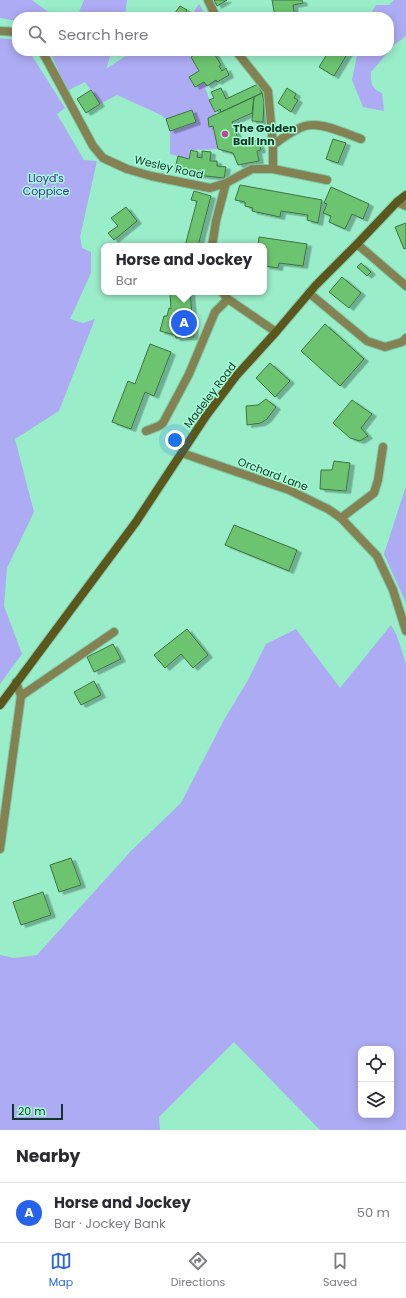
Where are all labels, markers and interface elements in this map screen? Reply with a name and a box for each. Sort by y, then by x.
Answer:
search box [12,12,394,56]
icon: search [26,23,48,45]
text: Search here [58,24,148,45]
place label: The Golden Ball Inn [233,120,296,149]
marker: The Golden Ball Inn [220,129,230,139]
street label: Wesley Road [133,151,205,183]
park label: Lloyd's Coppice [23,170,69,199]
popup [101,243,267,295]
text: Horse and Jockey [116,249,252,270]
text: Bar [116,271,137,290]
pin: A [171,308,197,338]
street label: Madeley Road [180,359,240,431]
your location [165,430,185,450]
street label: Orchard Lane [235,453,311,495]
map controls [358,1046,394,1118]
button: locate [358,1046,394,1082]
button: layers [358,1082,394,1118]
scale bar [12,1102,63,1121]
text: 20 m [18,1103,46,1119]
text: Nearby [16,1144,80,1168]
text: Horse and Jockey [54,1192,191,1213]
text: A [24,1203,34,1222]
text: 50 m [357,1203,390,1222]
text: Bar · Jockey Bank [54,1214,166,1233]
tab: Map [49,1250,73,1291]
tab: Directions [171,1250,225,1291]
tab: Saved [323,1250,357,1291]

